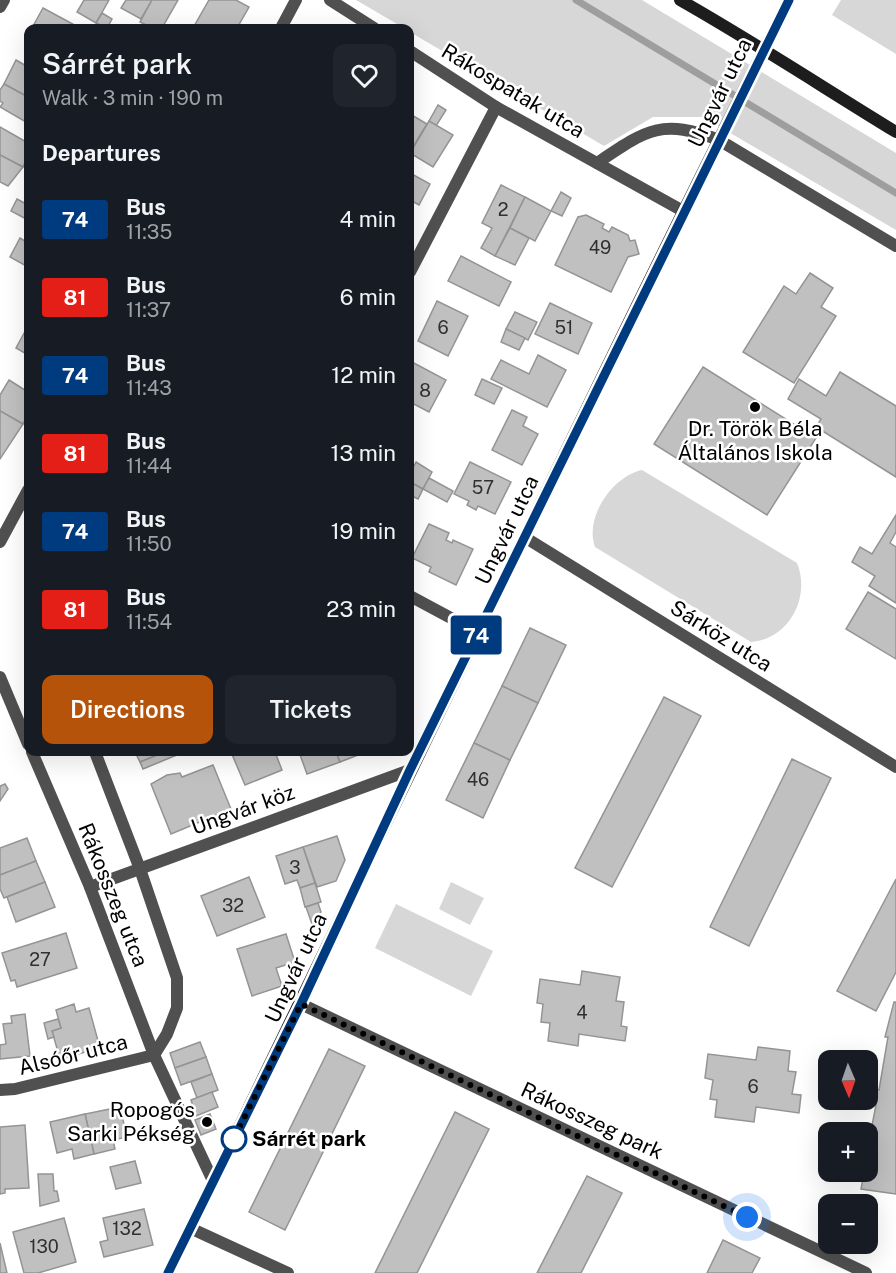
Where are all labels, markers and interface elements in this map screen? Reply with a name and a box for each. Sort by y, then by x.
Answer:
street label: Ungvár utca [682,34,757,151]
street label: Rákospatak utca [437,38,589,143]
button: heart [333,44,396,107]
text: Sárrét park [42,47,192,80]
text: Walk · 3 min · 190 m [42,86,223,110]
text: Departures [42,140,161,166]
text: Bus [126,194,166,220]
house number: 2 [498,199,508,220]
text: 4 min [340,206,396,232]
text: 74 [62,207,88,232]
text: 11:35 [126,220,172,244]
house number: 49 [589,237,611,258]
text: Bus [126,272,166,298]
text: 6 min [340,284,396,310]
text: 81 [63,285,87,310]
text: 11:37 [126,298,171,322]
house number: 6 [437,317,449,338]
house number: 51 [555,317,573,338]
text: Bus [126,350,166,376]
text: 12 min [331,362,396,388]
text: 74 [62,363,88,388]
text: 11:43 [126,376,172,400]
house number: 8 [419,380,431,401]
marker: Dr. Török Béla Általános Iskola [748,400,762,414]
place label: Dr. Török Béla Általános Iskola [677,416,833,465]
text: Bus [126,428,166,454]
text: 13 min [331,440,396,466]
text: 81 [63,441,87,466]
text: 11:44 [126,454,172,478]
street label: Ungvár utca [469,471,544,588]
house number: 57 [472,477,494,498]
text: Bus [126,506,166,532]
text: 19 min [331,518,396,544]
text: 74 [62,519,88,544]
text: 11:50 [126,532,172,556]
text: Bus [126,584,166,610]
street label: Sárköz utca [666,595,777,677]
text: 23 min [326,596,396,622]
text: 81 [63,597,87,622]
text: 11:54 [126,610,172,634]
line badge: 74 [449,616,503,654]
text: 74 [463,623,489,648]
button: Directions [42,675,213,744]
button: Tickets [225,675,396,744]
house number: 46 [467,769,489,790]
street label: Ungvár köz [188,779,298,840]
street label: Rákosszeg utca [73,819,154,970]
house number: 3 [289,857,301,878]
house number: 32 [222,895,244,916]
street label: Ungvár utca [259,909,332,1027]
house number: 27 [29,949,51,970]
house number: 4 [576,1002,588,1023]
street label: Alsóőr utca [16,1029,130,1080]
north arrow [818,1050,878,1110]
map controls [818,1050,878,1254]
house number: 6 [747,1076,759,1097]
street label: Rákosszeg park [517,1077,667,1164]
place label: Ropogós Sarki Pékség [67,1097,195,1146]
marker: Ropogós Sarki Pékség [200,1115,214,1129]
button: + [818,1122,878,1182]
marker: Sárrét park [221,1126,247,1152]
place label: Sárrét park [252,1126,366,1151]
button: − [818,1194,878,1254]
your location [732,1202,762,1232]
house number: 132 [112,1218,142,1239]
house number: 130 [29,1236,59,1257]

